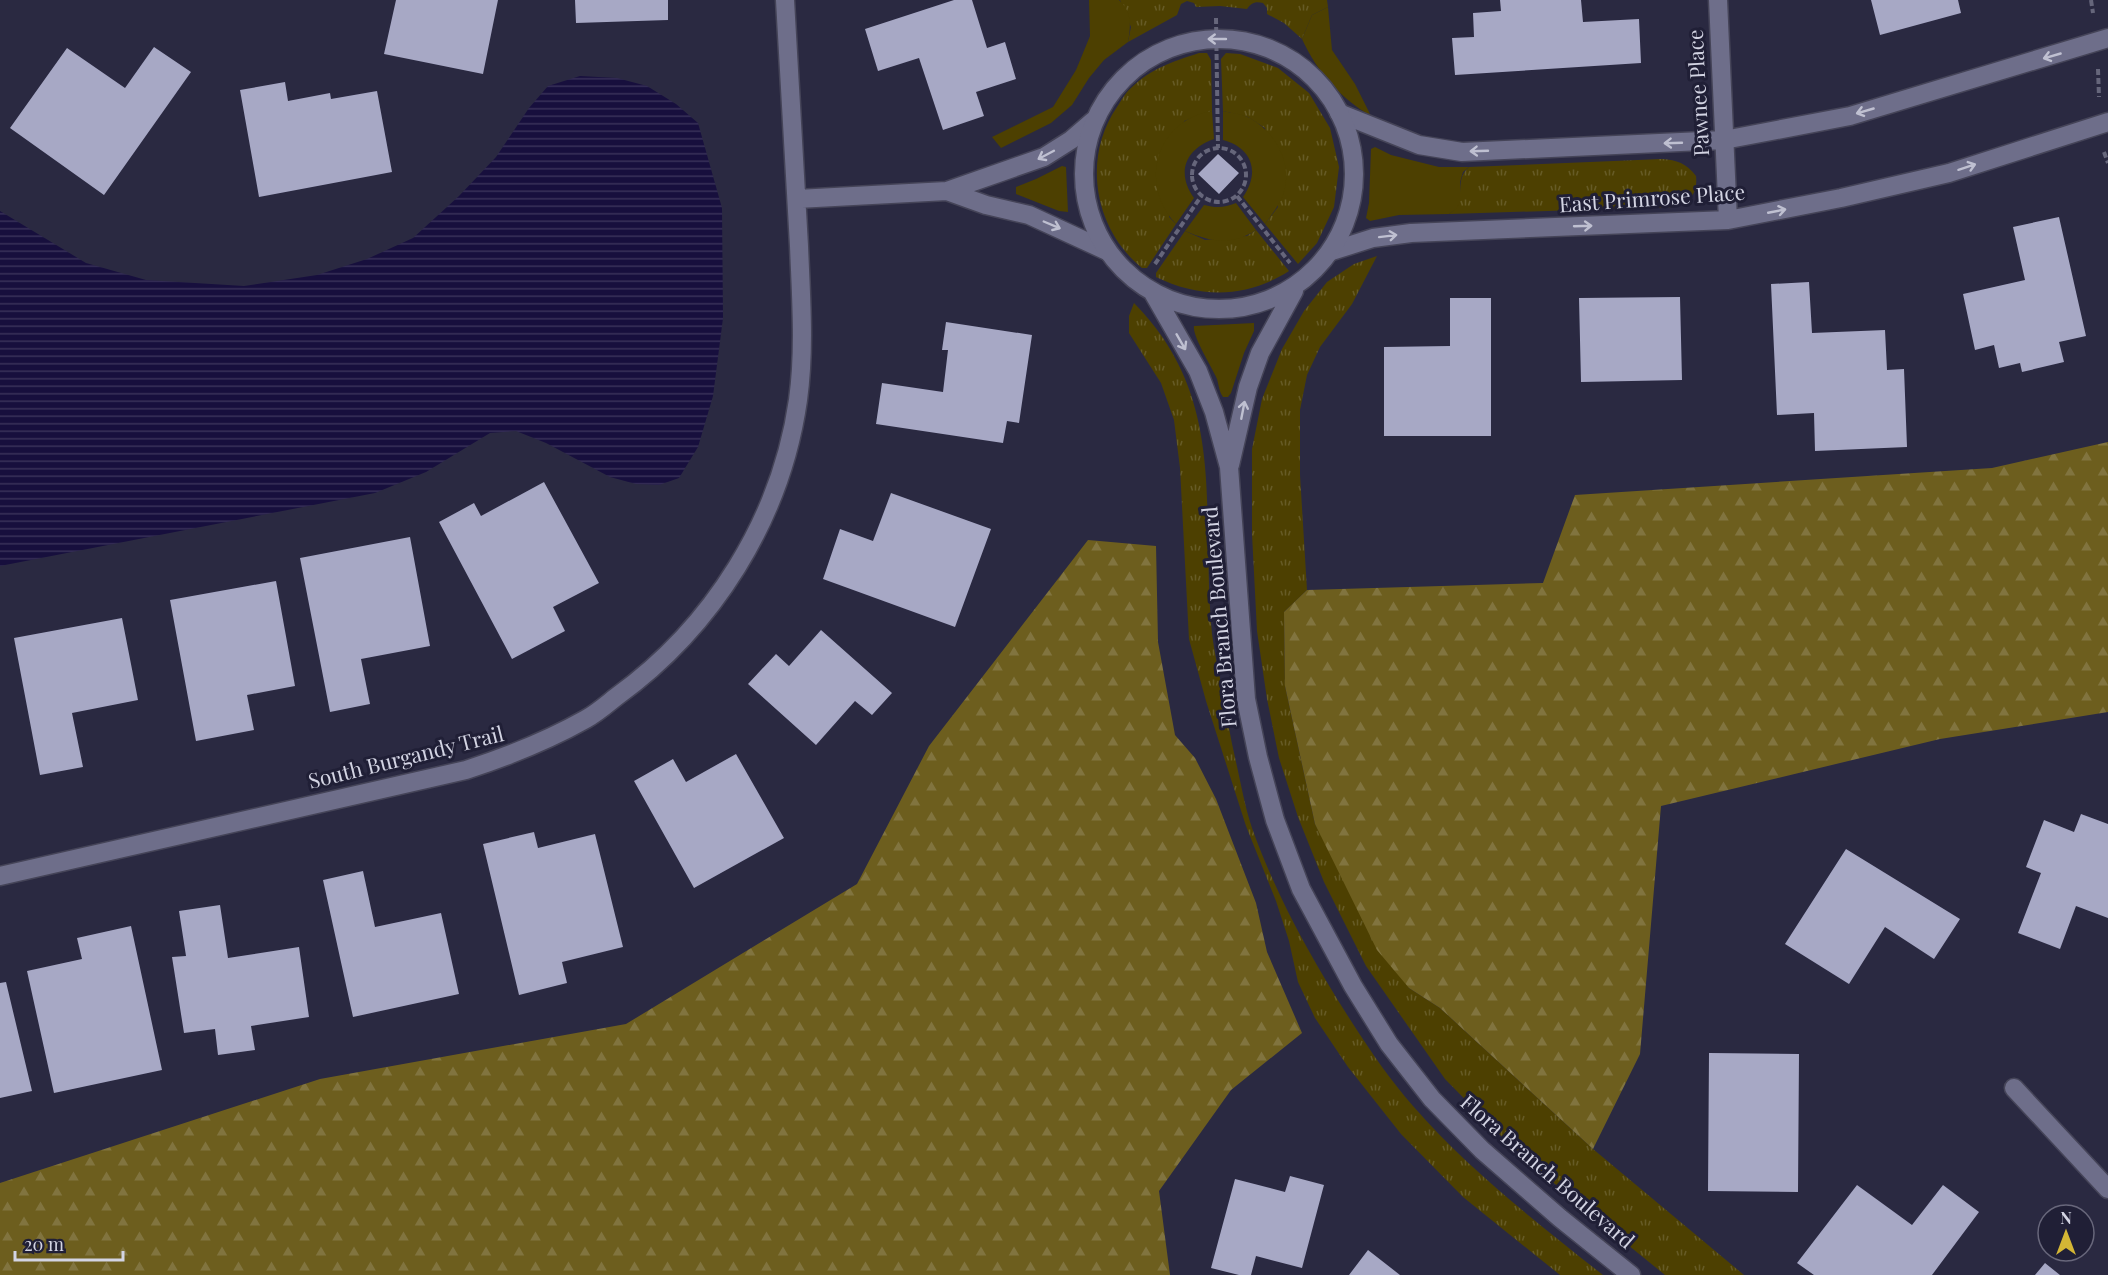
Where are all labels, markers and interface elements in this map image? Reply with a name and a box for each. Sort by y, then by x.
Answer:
street label: Pawnee Place [1680,29,1714,157]
one-way arrow [1207,33,1227,45]
one-way arrow [2043,51,2062,62]
one-way arrow [1856,106,1875,117]
one-way arrow [1664,137,1684,148]
one-way arrow [1469,146,1489,157]
one-way arrow [1037,150,1055,161]
one-way arrow [1957,161,1976,172]
street label: East Primrose Place [1558,177,1746,217]
one-way arrow [1767,205,1786,216]
one-way arrow [1043,220,1061,231]
one-way arrow [1573,221,1593,232]
one-way arrow [1378,230,1398,241]
one-way arrow [1176,332,1187,350]
one-way arrow [1238,401,1249,420]
street label: Flora Branch Boulevard [1194,505,1242,729]
street label: South Burgandy Trail [305,718,506,794]
street label: Flora Branch Boulevard [1455,1087,1641,1254]
north arrow [2036,1203,2096,1263]
text: N [2060,1207,2072,1228]
scale bar [15,1224,123,1262]
text: 20 m [24,1232,64,1256]

